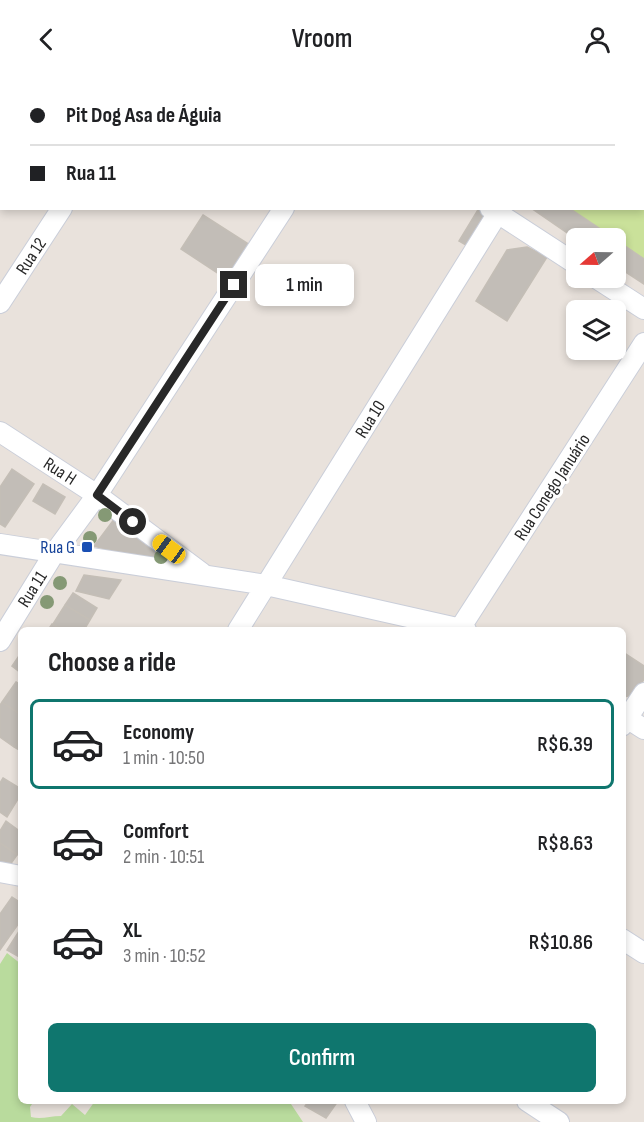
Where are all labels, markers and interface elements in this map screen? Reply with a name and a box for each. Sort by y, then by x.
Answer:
icon: back [30,23,63,56]
text: Vroom [292,23,352,55]
icon: person [581,23,614,56]
text: Pit Dog Asa de Águia [66,102,222,129]
text: Rua 11 [66,160,116,187]
north arrow [566,228,626,288]
map controls [566,228,626,360]
street label: Rua 12 [12,234,51,279]
callout: 1 min [255,264,354,306]
route end [220,271,247,298]
text: 1 min [286,273,323,297]
button: layers [566,300,626,360]
street label: Rua 10 [351,397,390,442]
street label: Rua Conego Januário [510,430,595,544]
street label: Rua H [39,453,80,490]
route start [119,508,146,535]
car [149,531,189,567]
place label: Rua G [40,537,75,558]
marker: Rua G [80,540,94,554]
street label: Rua 11 [13,567,52,611]
text: Choose a ride [48,647,176,679]
icon: car [51,717,105,771]
text: Economy [123,719,194,746]
text: R$6.39 [537,731,593,758]
text: 1 min · 10:50 [123,746,205,770]
icon: car [51,816,105,870]
text: Comfort [123,818,189,845]
text: R$8.63 [538,830,593,857]
text: 2 min · 10:51 [123,845,204,869]
icon: car [51,915,105,969]
text: XL [123,917,142,944]
text: R$10.86 [529,929,593,956]
text: 3 min · 10:52 [123,944,206,968]
button: Confirm [48,1023,596,1092]

